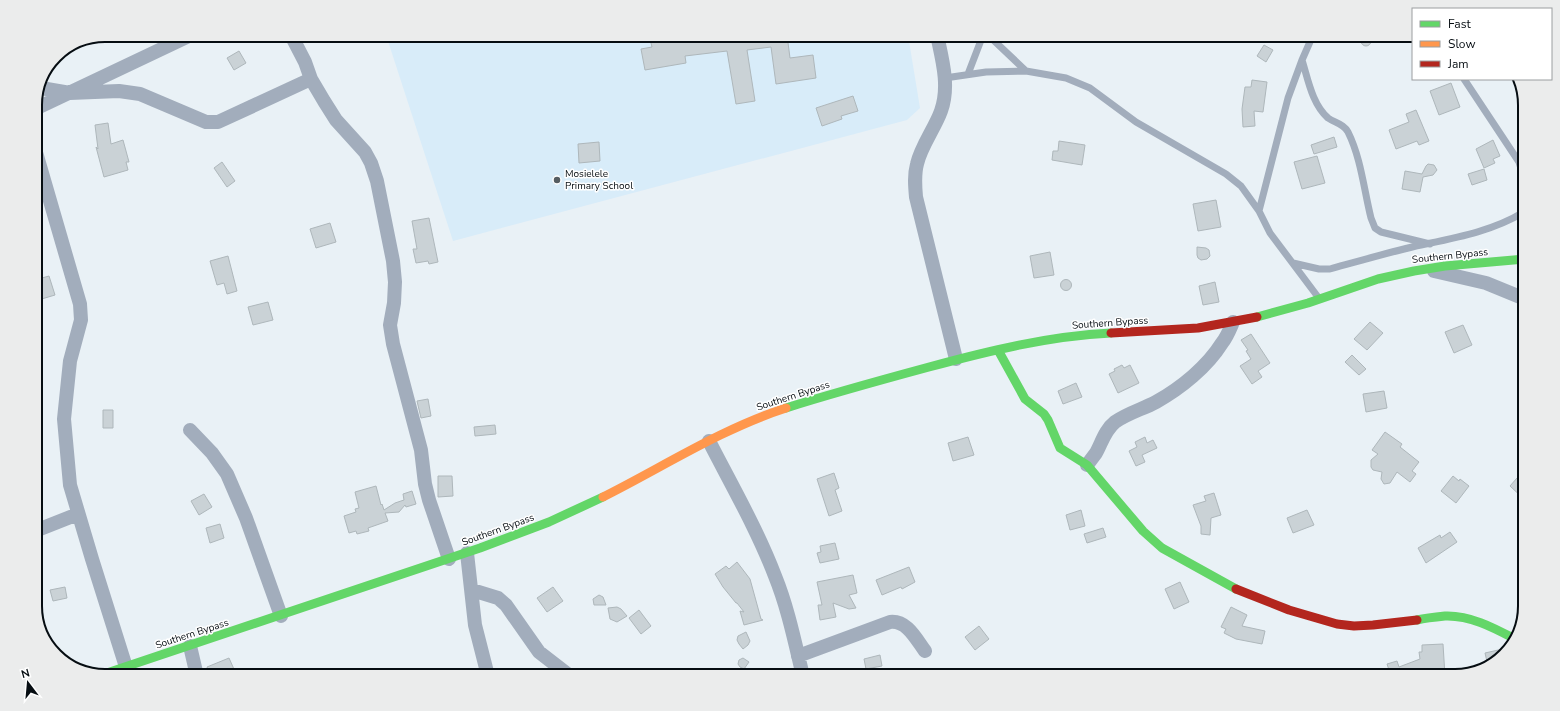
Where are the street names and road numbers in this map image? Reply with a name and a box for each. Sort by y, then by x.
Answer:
street label: Southern Bypass [1411,245,1489,267]
street label: Southern Bypass [1071,313,1149,333]
street label: Southern Bypass [755,377,832,414]
street label: Southern Bypass [460,510,536,550]
street label: Southern Bypass [154,615,231,652]

